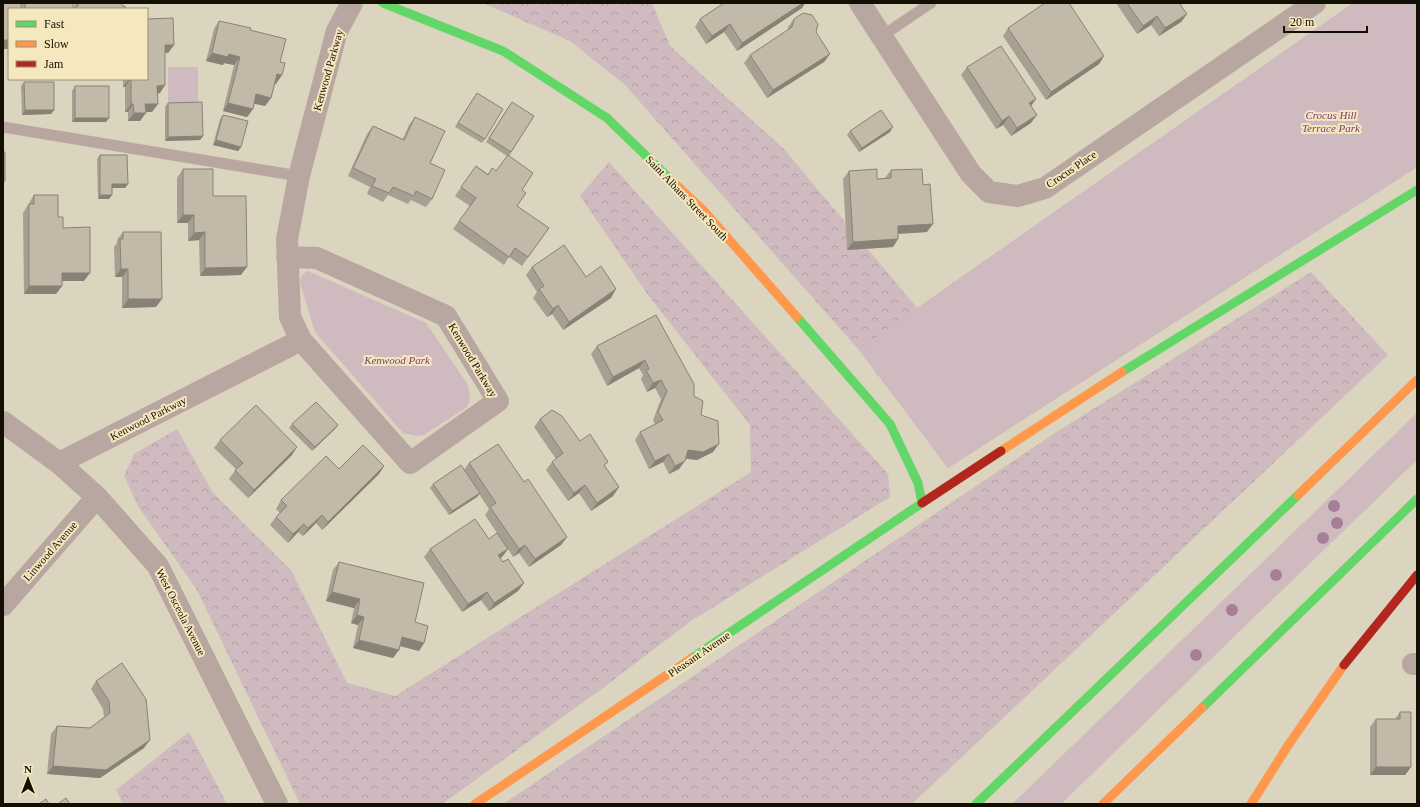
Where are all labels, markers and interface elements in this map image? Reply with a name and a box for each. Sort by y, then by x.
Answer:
legend [8,8,148,80]
scale bar [1284,8,1367,34]
text: 20 m [1290,15,1315,29]
text: Fast [44,17,65,31]
street label: Kenwood Parkway [311,27,345,112]
text: Slow [44,37,69,51]
text: Jam [44,57,64,71]
park label: Crocus Hill Terrace Park [1302,109,1361,134]
street label: Crocus Place [1044,148,1098,190]
street label: Saint Albans Street South [644,153,731,243]
street label: Kenwood Parkway [446,321,500,400]
park label: Kenwood Park [363,354,431,366]
street label: Kenwood Parkway [108,393,189,442]
street label: Linwood Avenue [21,519,79,583]
street label: West Osceola Avenue [154,567,208,657]
street label: Pleasant Avenue [666,629,732,679]
north arrow [8,759,48,799]
text: N [24,763,32,775]

